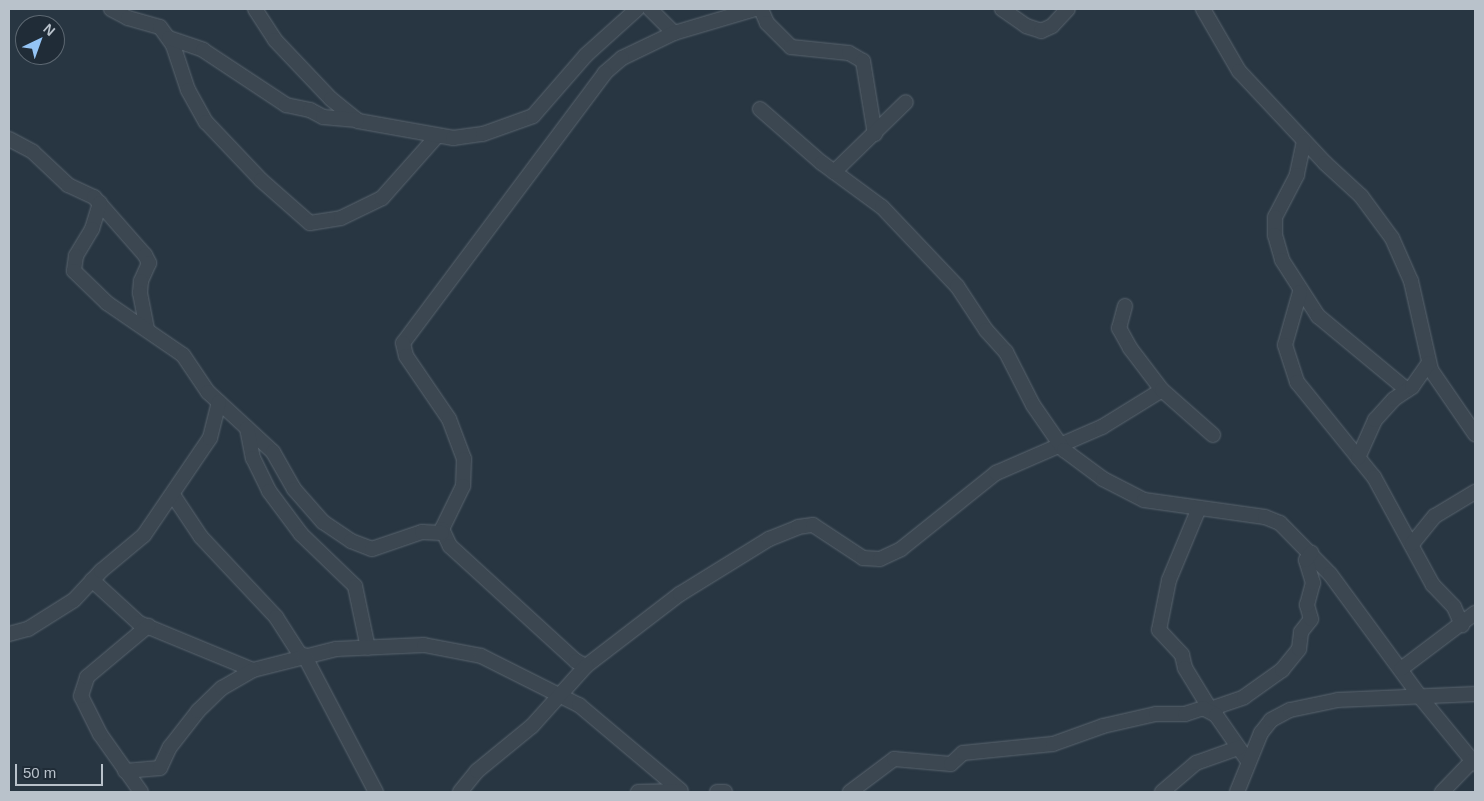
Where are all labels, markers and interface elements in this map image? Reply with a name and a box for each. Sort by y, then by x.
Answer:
north arrow [15,15,65,65]
text: N [40,20,58,39]
scale bar [18,754,105,786]
text: 50 m [23,764,56,781]

